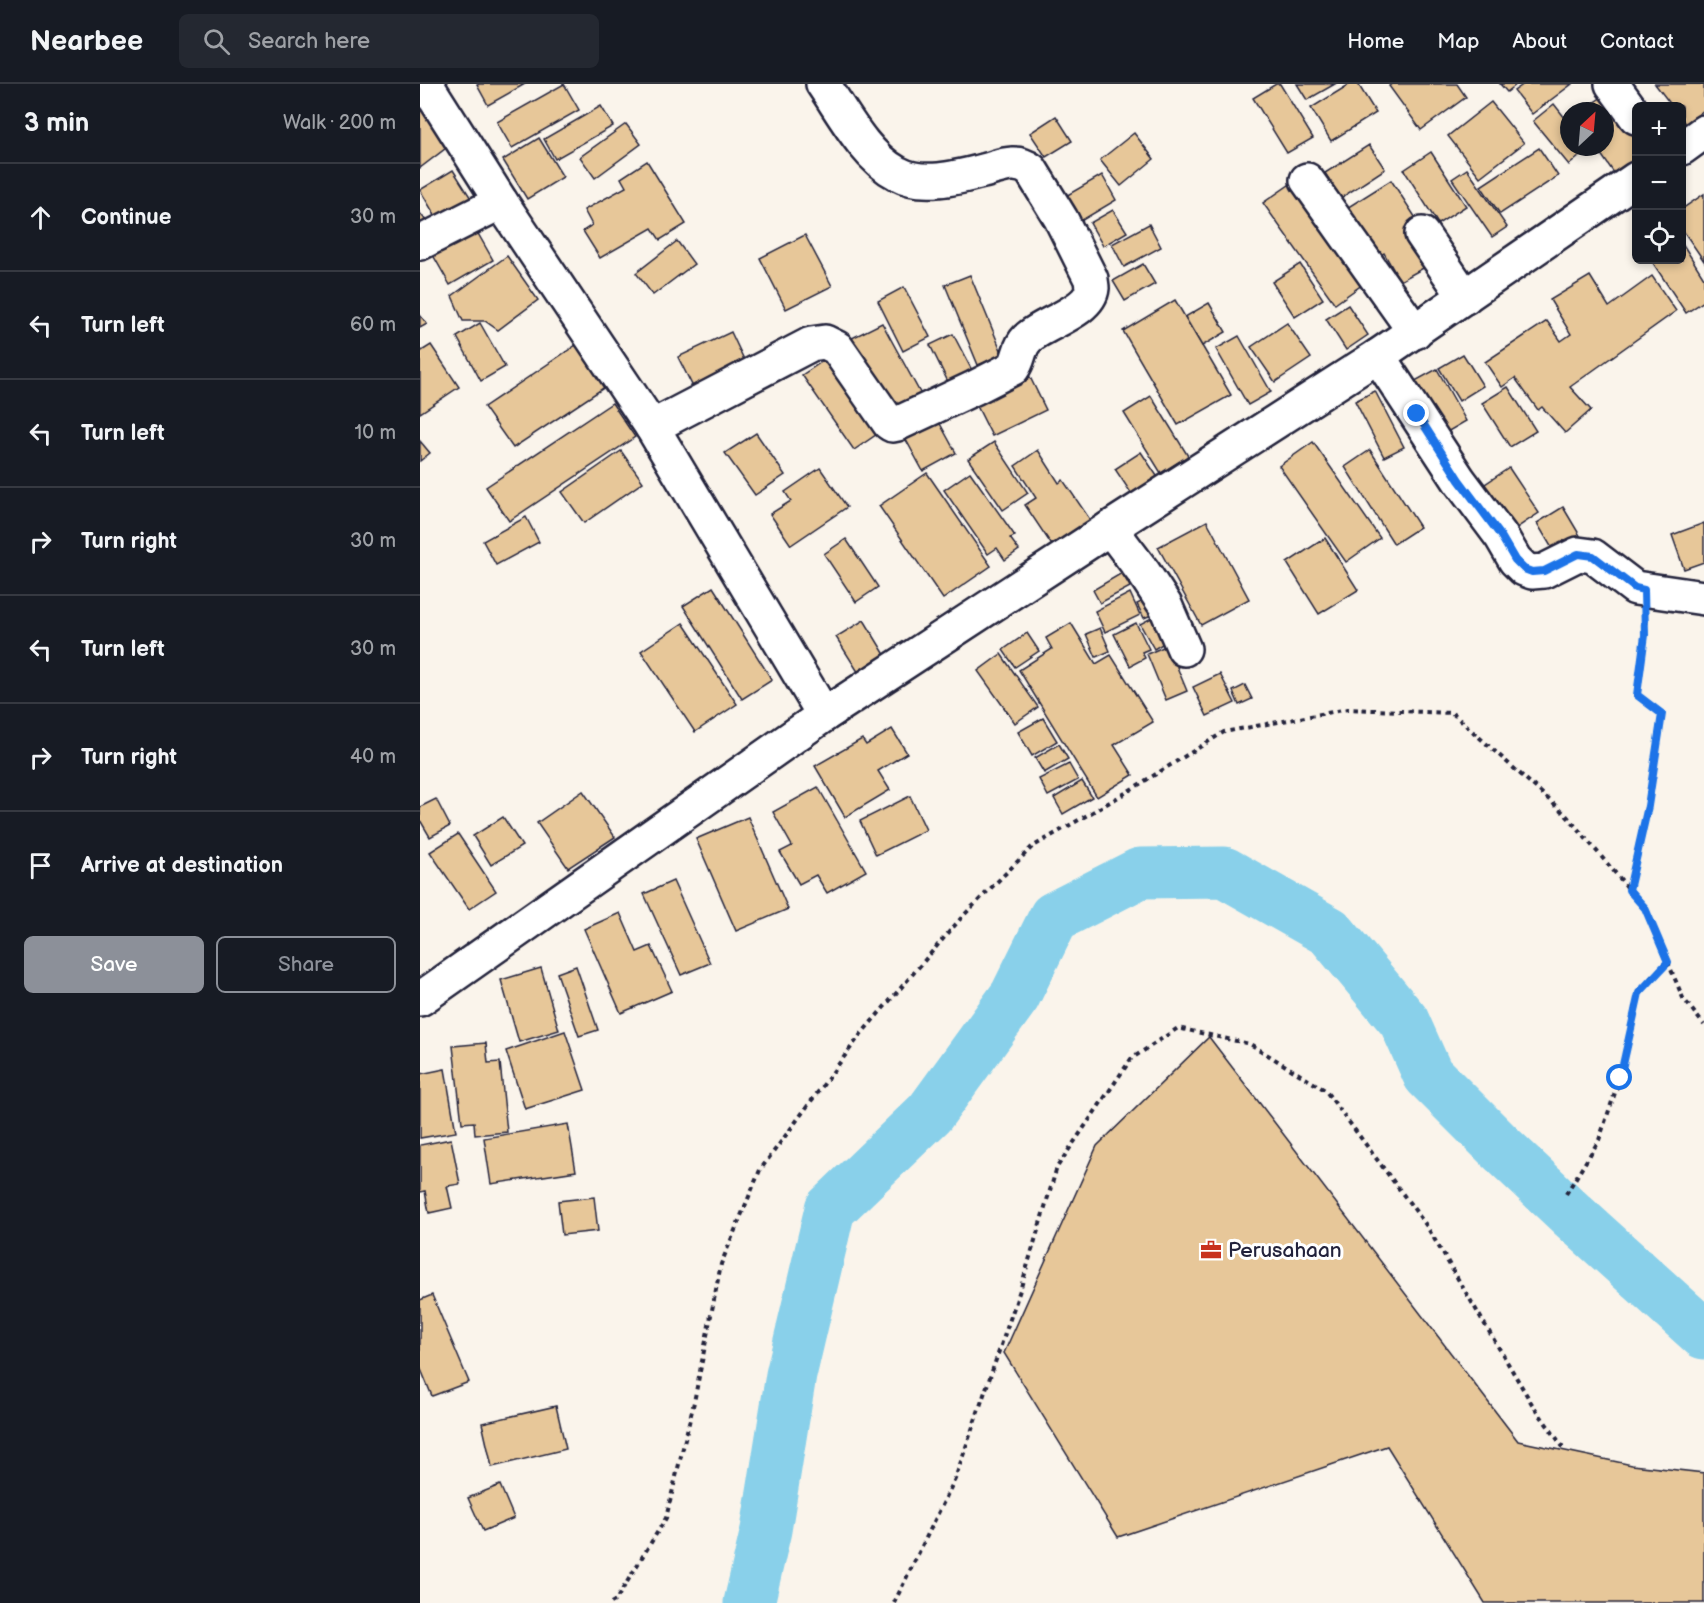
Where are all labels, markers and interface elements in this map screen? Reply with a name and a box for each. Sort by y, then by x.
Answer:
search box [179,14,599,68]
text: Nearbee [30,25,143,58]
icon: search [200,25,233,58]
text: Search here [248,28,370,55]
text: Home [1347,29,1404,54]
text: Map [1437,29,1479,54]
text: About [1512,29,1567,54]
text: Contact [1600,29,1674,54]
north arrow [1560,102,1614,156]
map controls [1632,102,1686,264]
button: + [1632,102,1686,156]
text: 3 min [24,108,89,139]
text: Walk · 200 m [283,111,396,135]
button: − [1632,156,1686,210]
icon: ahead [24,201,57,234]
text: Continue [81,204,171,231]
text: 30 m [350,205,396,229]
button: locate [1632,210,1686,264]
icon: left [24,309,57,342]
text: Turn left [81,312,165,339]
text: 60 m [350,313,396,337]
route end [1403,400,1429,426]
icon: left [24,417,57,450]
text: Turn left [81,420,165,447]
text: 10 m [355,421,396,445]
icon: right [24,525,57,558]
text: Turn right [81,528,177,555]
text: 30 m [350,529,396,553]
icon: left [24,633,57,666]
text: Turn left [81,636,165,663]
text: 30 m [350,637,396,661]
icon: right [24,741,57,774]
text: Turn right [81,744,177,771]
text: 40 m [350,745,396,769]
icon: arrive [24,849,57,882]
text: Arrive at destination [81,852,283,879]
button: Save [24,936,204,993]
button: Share [216,936,396,993]
route start [1606,1064,1632,1090]
office icon: Perusahaan [1199,1238,1223,1262]
place label: Perusahaan [1228,1238,1342,1263]

